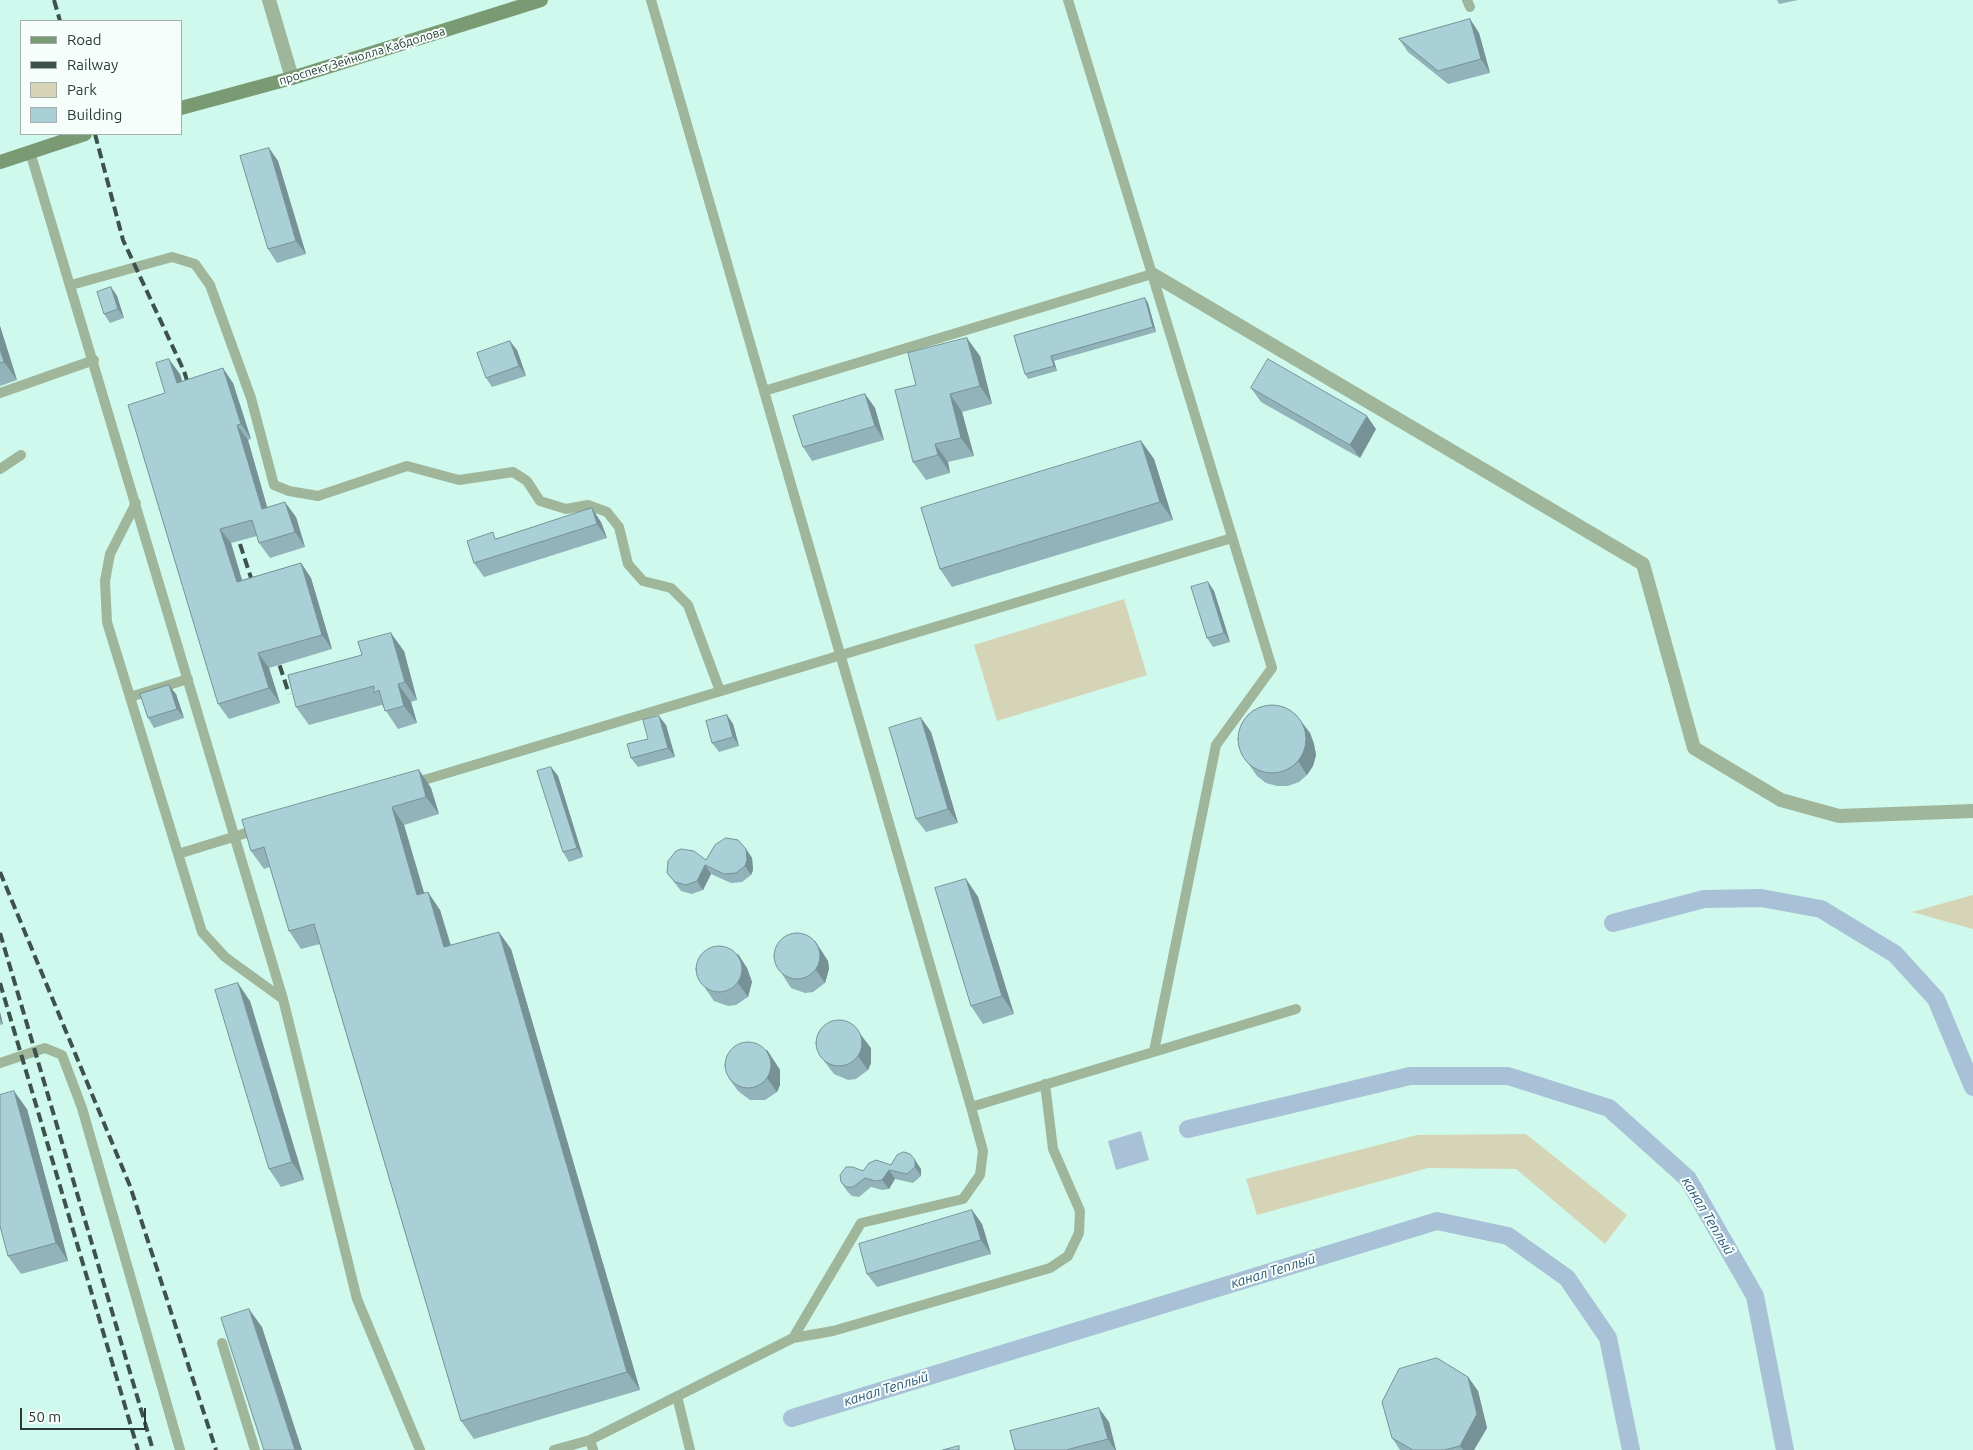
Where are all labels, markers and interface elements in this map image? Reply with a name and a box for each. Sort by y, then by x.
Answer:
legend [20,20,182,135]
street label: проспект Зейнолла Кабдолова [277,24,447,88]
text: Road [67,31,102,48]
text: Railway [67,56,118,73]
text: Park [67,81,97,98]
text: Building [67,106,122,123]
water label: канал Теплый [1678,1174,1738,1258]
water label: канал Теплый [1229,1250,1317,1292]
water label: канал Теплый [842,1368,930,1410]
scale bar [22,1398,149,1430]
text: 50 m [28,1408,61,1425]

